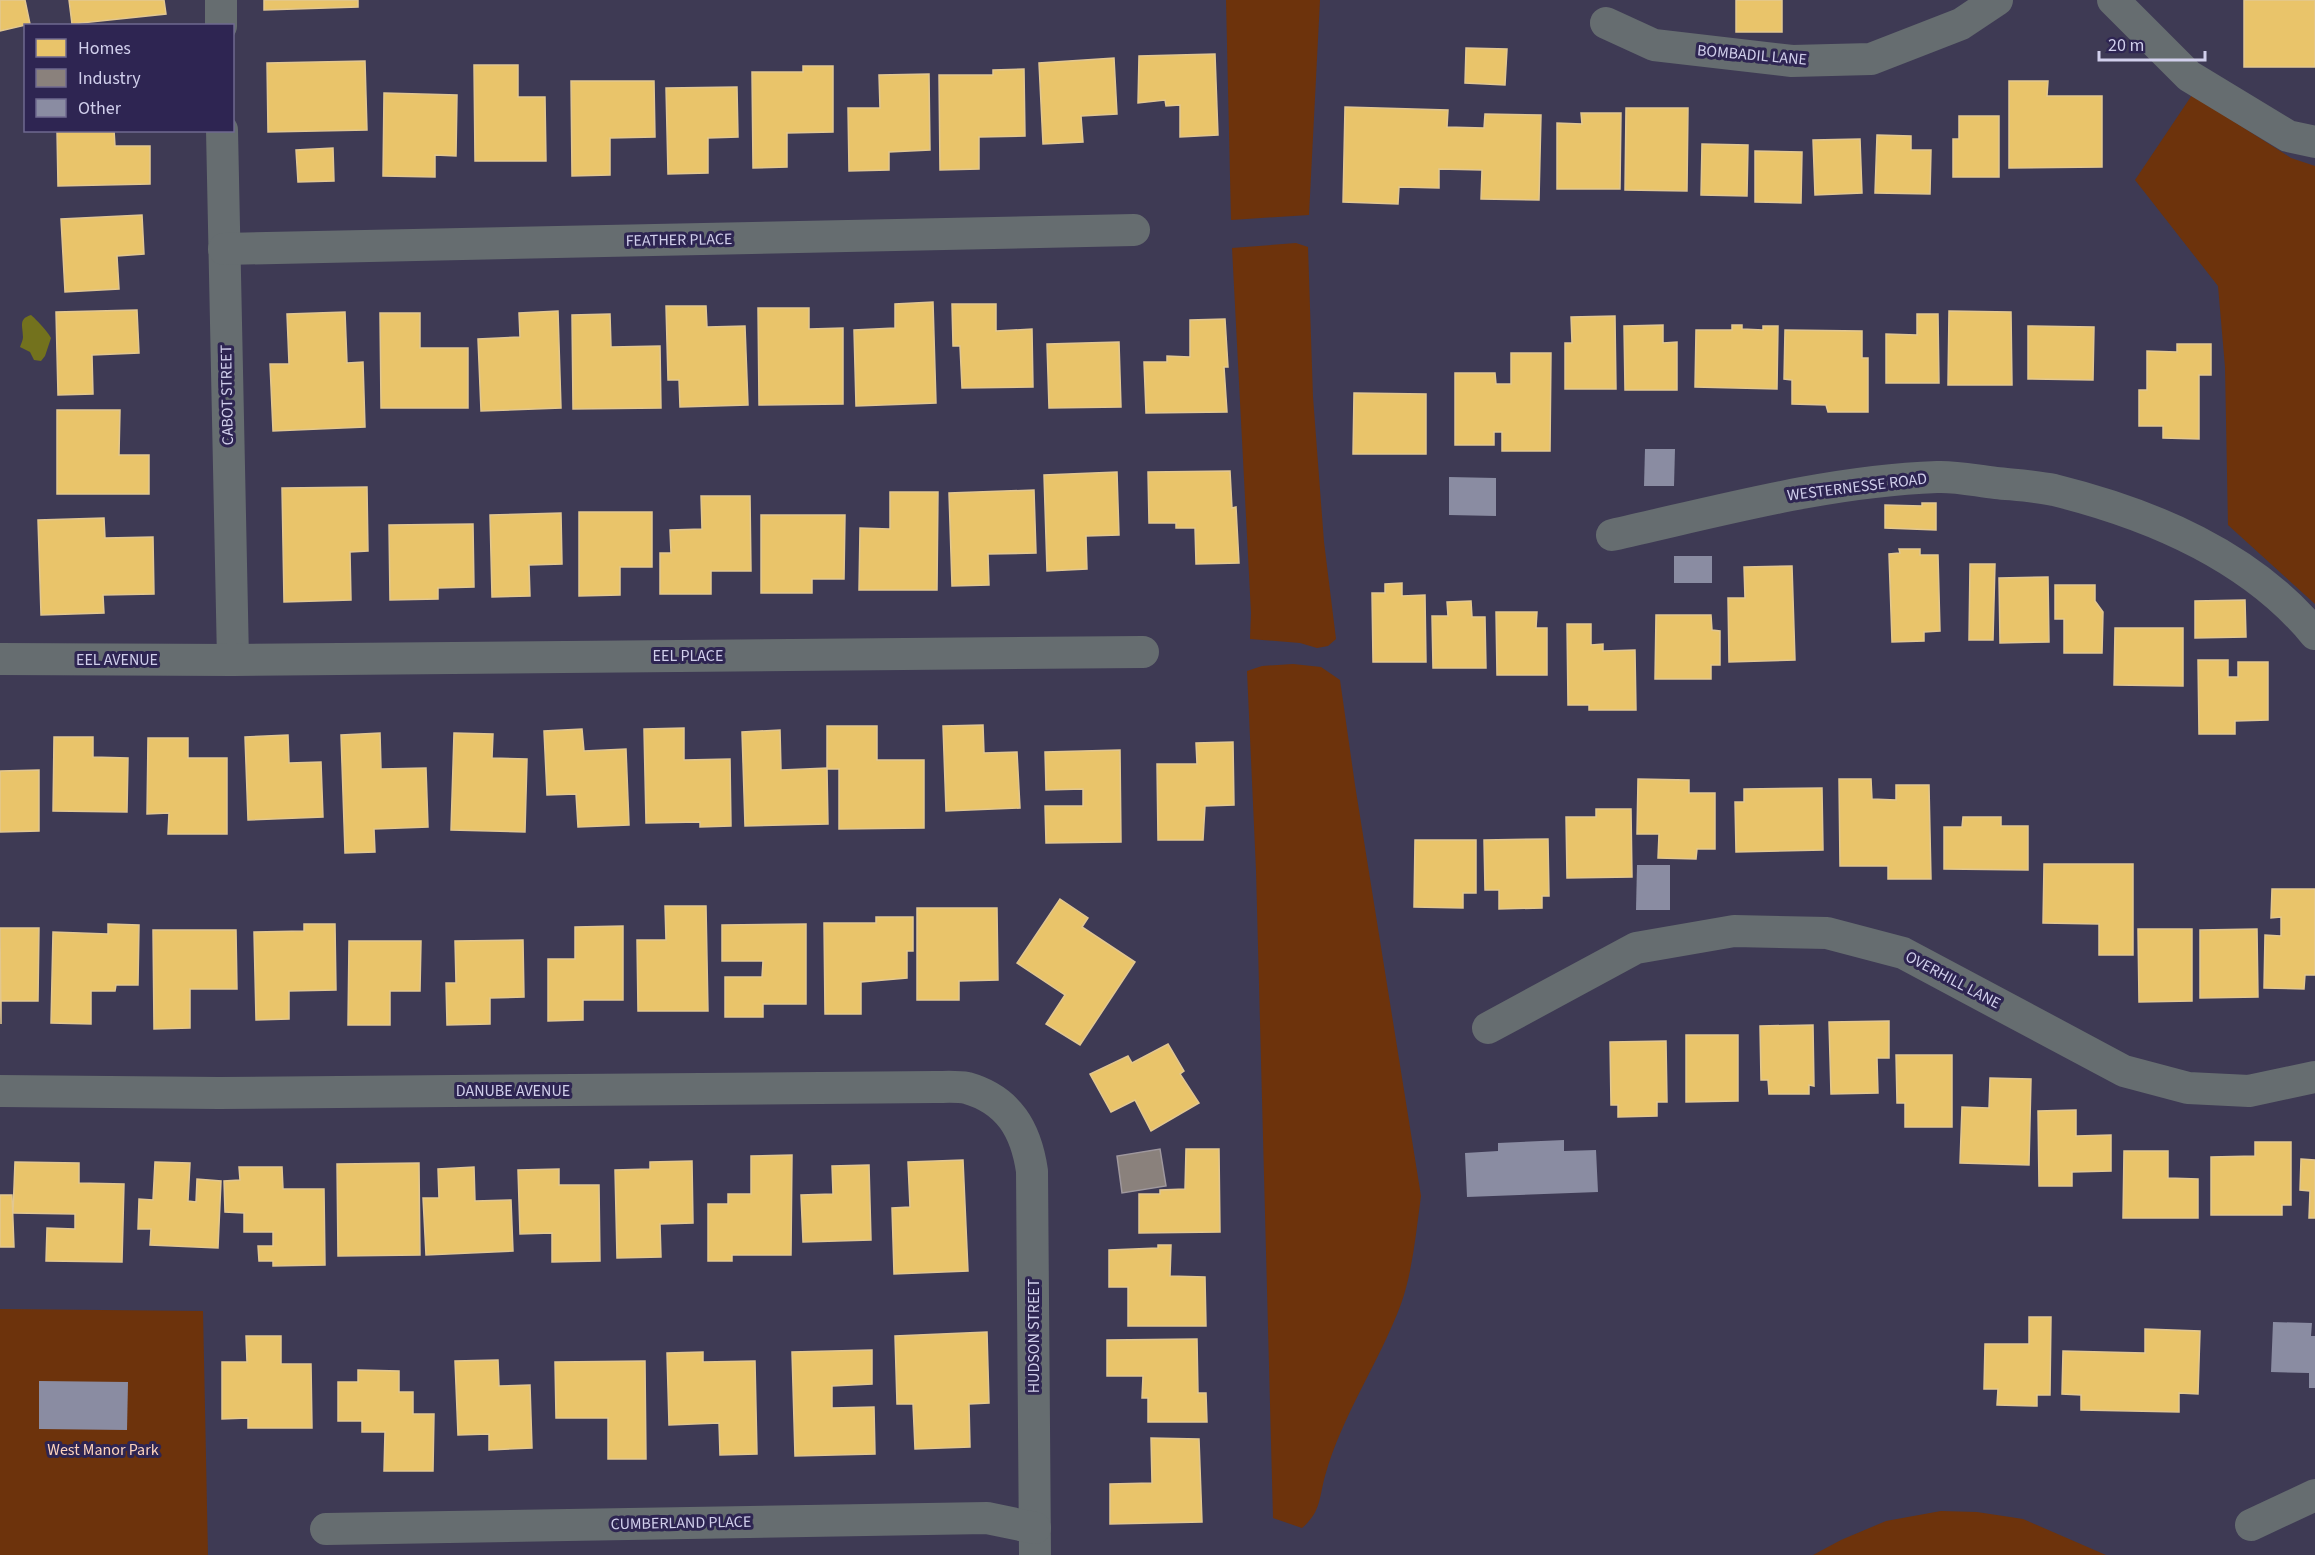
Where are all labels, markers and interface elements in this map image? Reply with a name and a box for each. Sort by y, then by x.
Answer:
legend [24,24,234,132]
scale bar [2099,24,2206,62]
text: 20 m [2108,33,2144,58]
text: Homes [78,36,131,61]
street label: BOMBADIL LANE [1696,39,1808,71]
text: Industry [78,66,141,91]
text: Other [78,96,122,121]
street label: FEATHER PLACE [625,228,733,252]
street label: CABOT STREET [215,344,239,445]
street label: WESTERNESSE ROAD [1786,467,1928,506]
street label: EEL PLACE [653,645,723,667]
street label: EEL AVENUE [76,649,158,671]
street label: OVERHILL LANE [1902,946,2004,1014]
street label: DANUBE AVENUE [456,1080,570,1102]
street label: HUDSON STREET [1023,1278,1045,1393]
park label: West Manor Park [47,1439,159,1461]
street label: CUMBERLAND PLACE [610,1511,752,1535]

